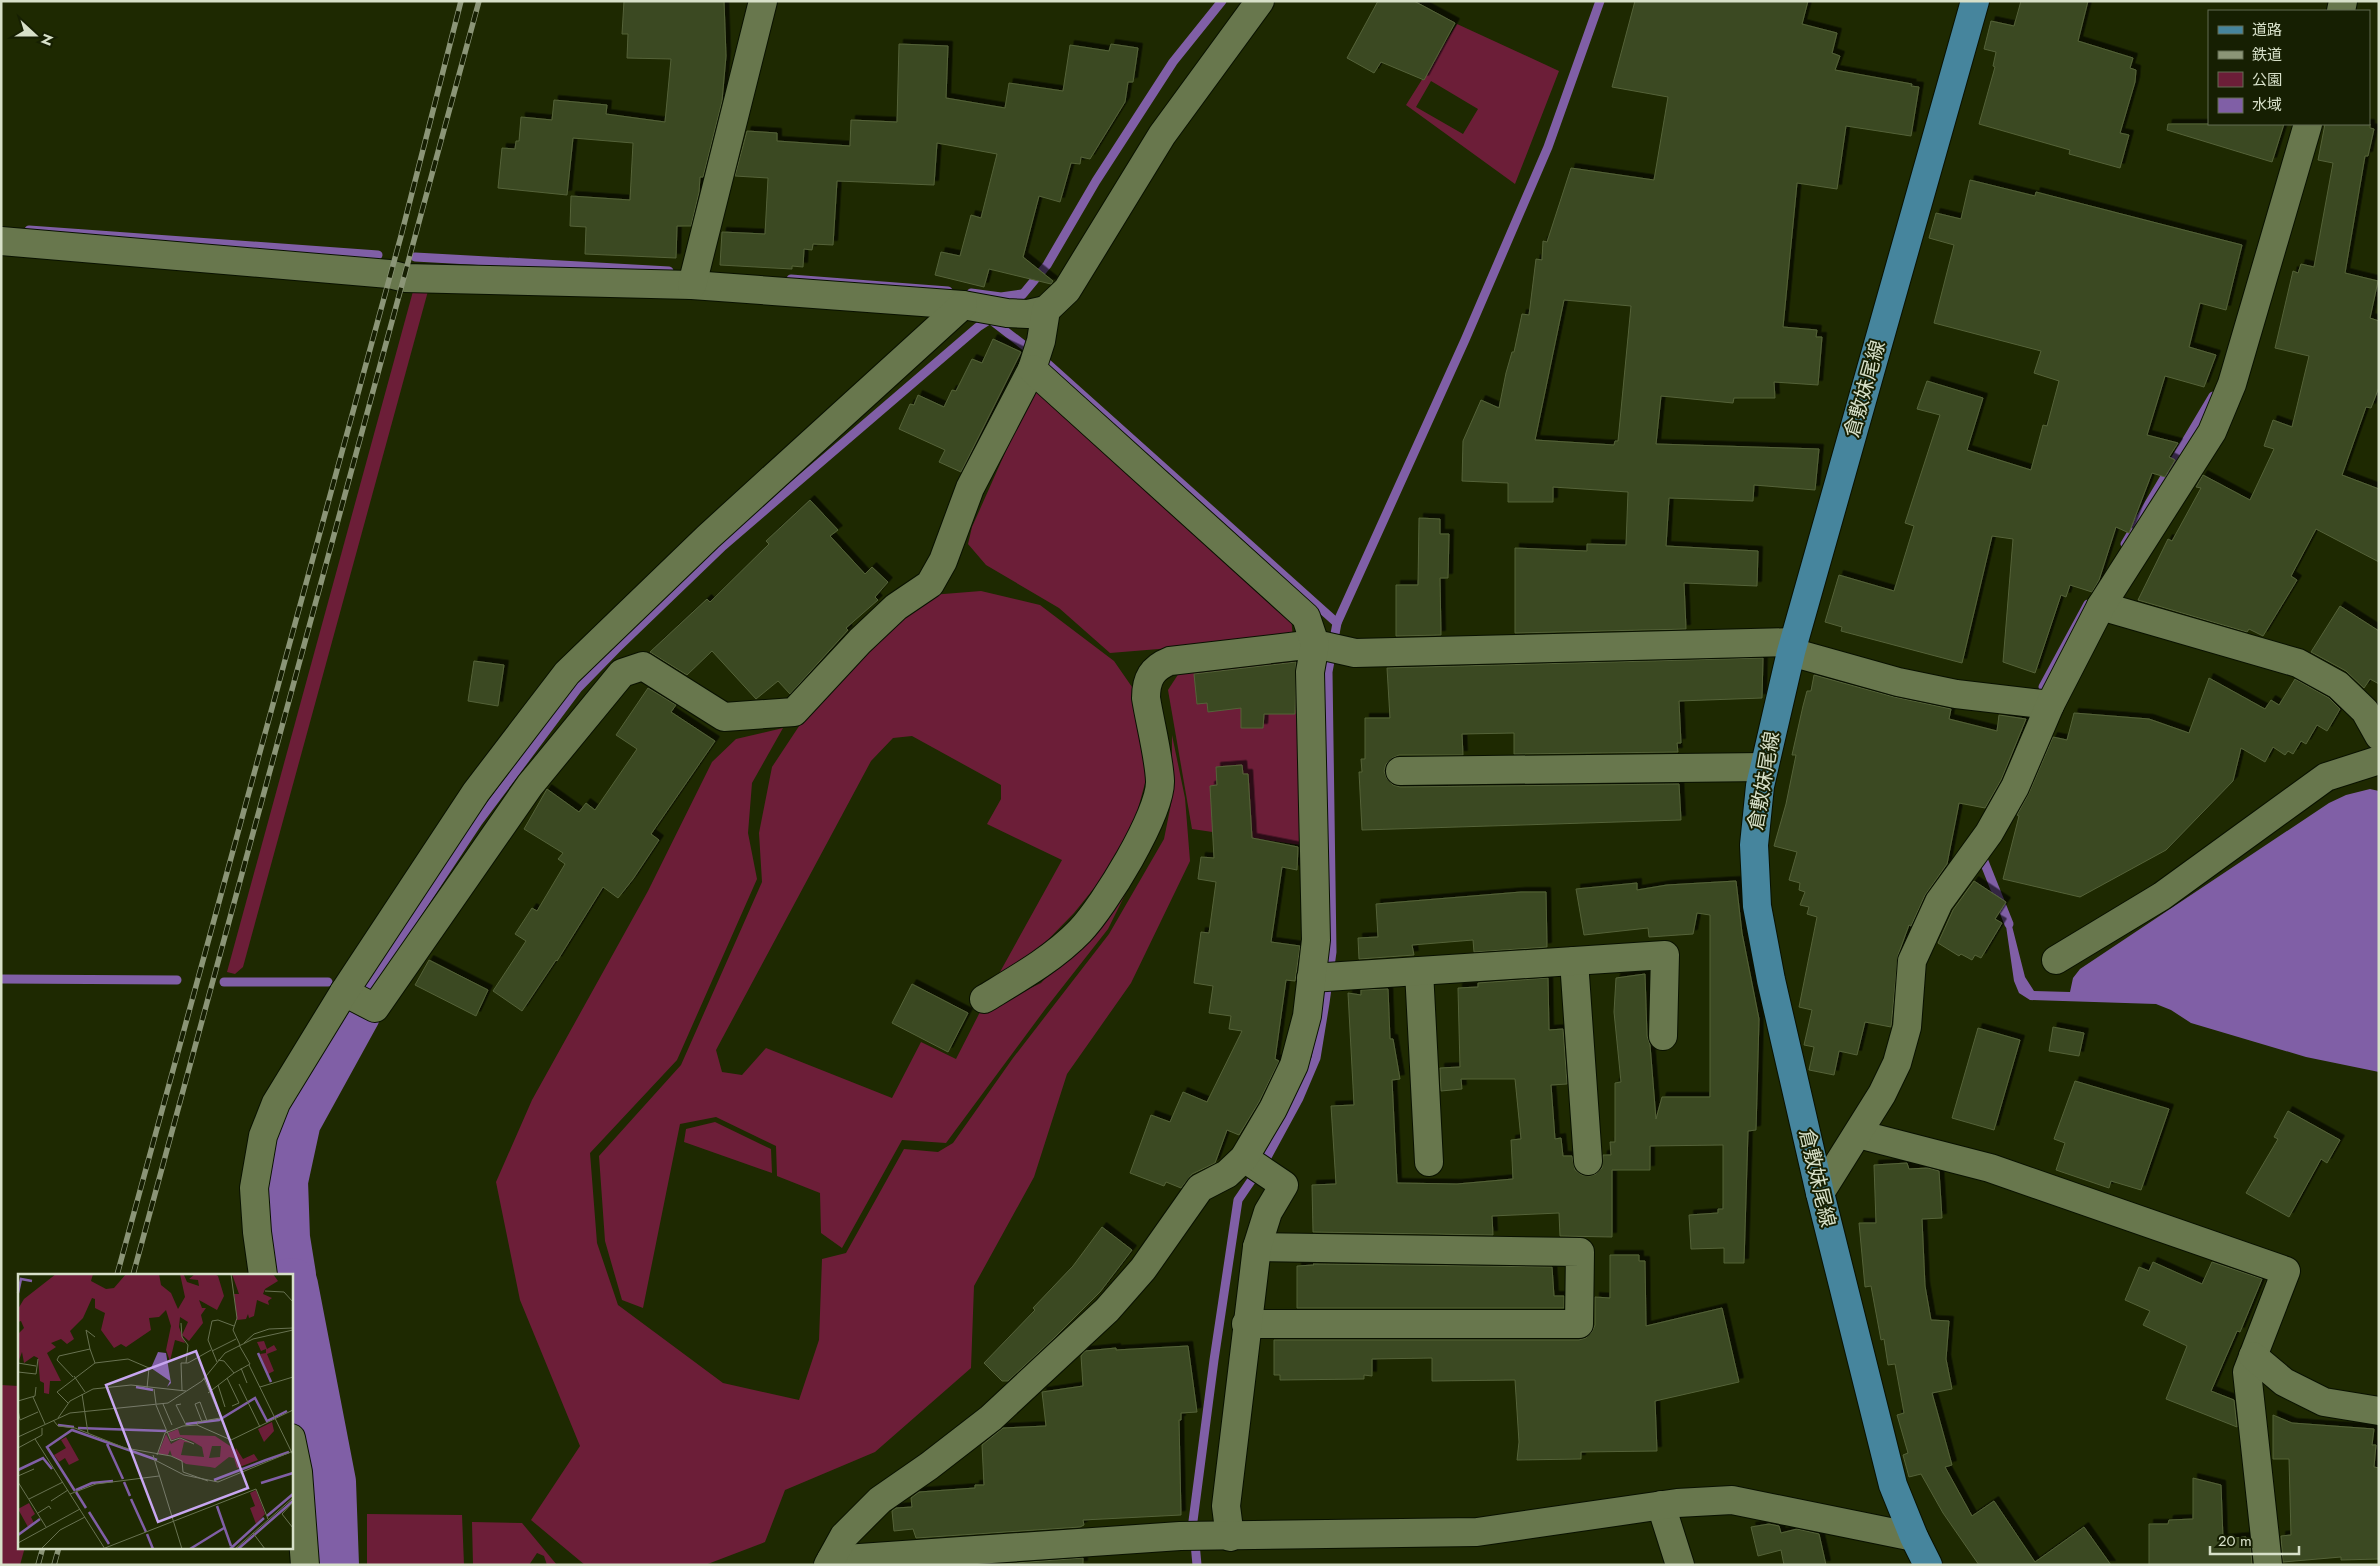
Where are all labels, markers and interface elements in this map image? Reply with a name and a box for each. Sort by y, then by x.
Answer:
north arrow [10,10,60,60]
legend [2208,10,2370,125]
text: 道路 [2252,19,2282,41]
text: N [36,31,58,48]
text: 鉄道 [2252,44,2282,66]
text: 公園 [2252,69,2282,91]
text: 水域 [2252,94,2282,116]
street label: 倉敷妹尾線 [1837,337,1893,441]
street label: 倉敷妹尾線 [1741,729,1787,833]
street label: 倉敷妹尾線 [1792,1126,1842,1230]
inset map [18,1274,292,1548]
scale bar [2210,1524,2299,1556]
text: 20 m [2218,1530,2252,1552]

